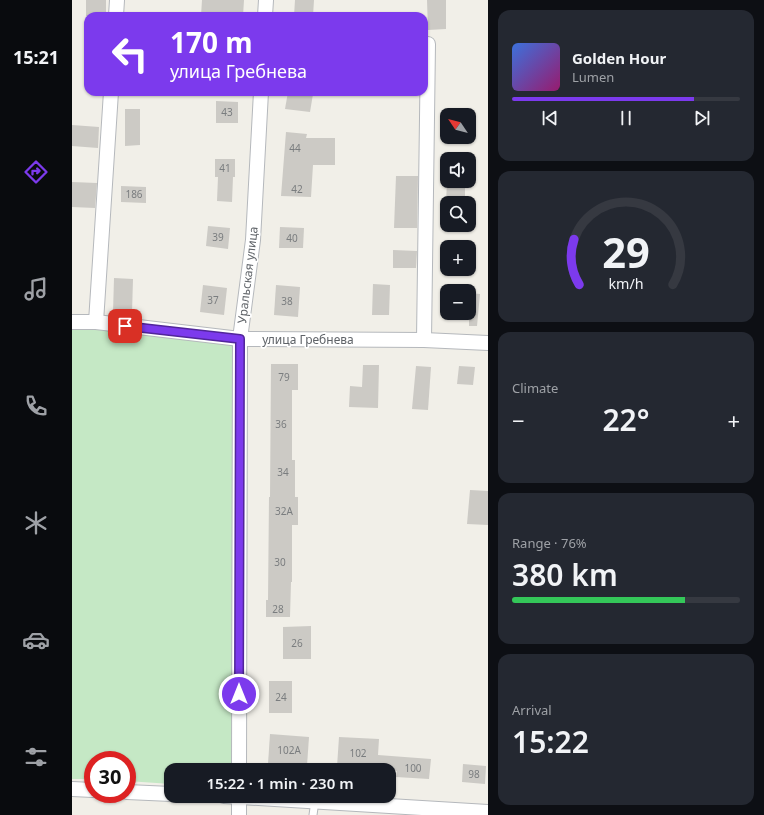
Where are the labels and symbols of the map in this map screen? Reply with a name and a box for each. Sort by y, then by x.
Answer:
house number: 43 [221,105,233,119]
north arrow [440,108,476,144]
house number: 44 [289,141,301,155]
house number: 41 [219,161,231,175]
house number: 42 [291,182,303,196]
house number: 186 [125,187,143,201]
street label: Уральская улица [233,225,262,324]
house number: 39 [212,230,224,244]
house number: 40 [286,231,298,245]
house number: 37 [207,293,219,307]
house number: 38 [281,294,293,308]
pin [108,309,142,343]
street label: улица Гребнева [262,331,354,348]
house number: 79 [278,370,290,384]
house number: 36 [275,417,287,431]
house number: 34 [277,465,289,479]
house number: 32А [275,504,294,518]
house number: 30 [274,555,286,569]
house number: 28 [272,602,284,616]
house number: 26 [291,636,303,650]
position arrow [218,673,260,715]
house number: 24 [275,690,287,704]
house number: 102А [277,743,301,757]
house number: 102 [349,746,367,760]
speed limit sign: 30 [84,751,136,803]
house number: 100 [404,761,422,775]
house number: 98 [468,767,480,781]

